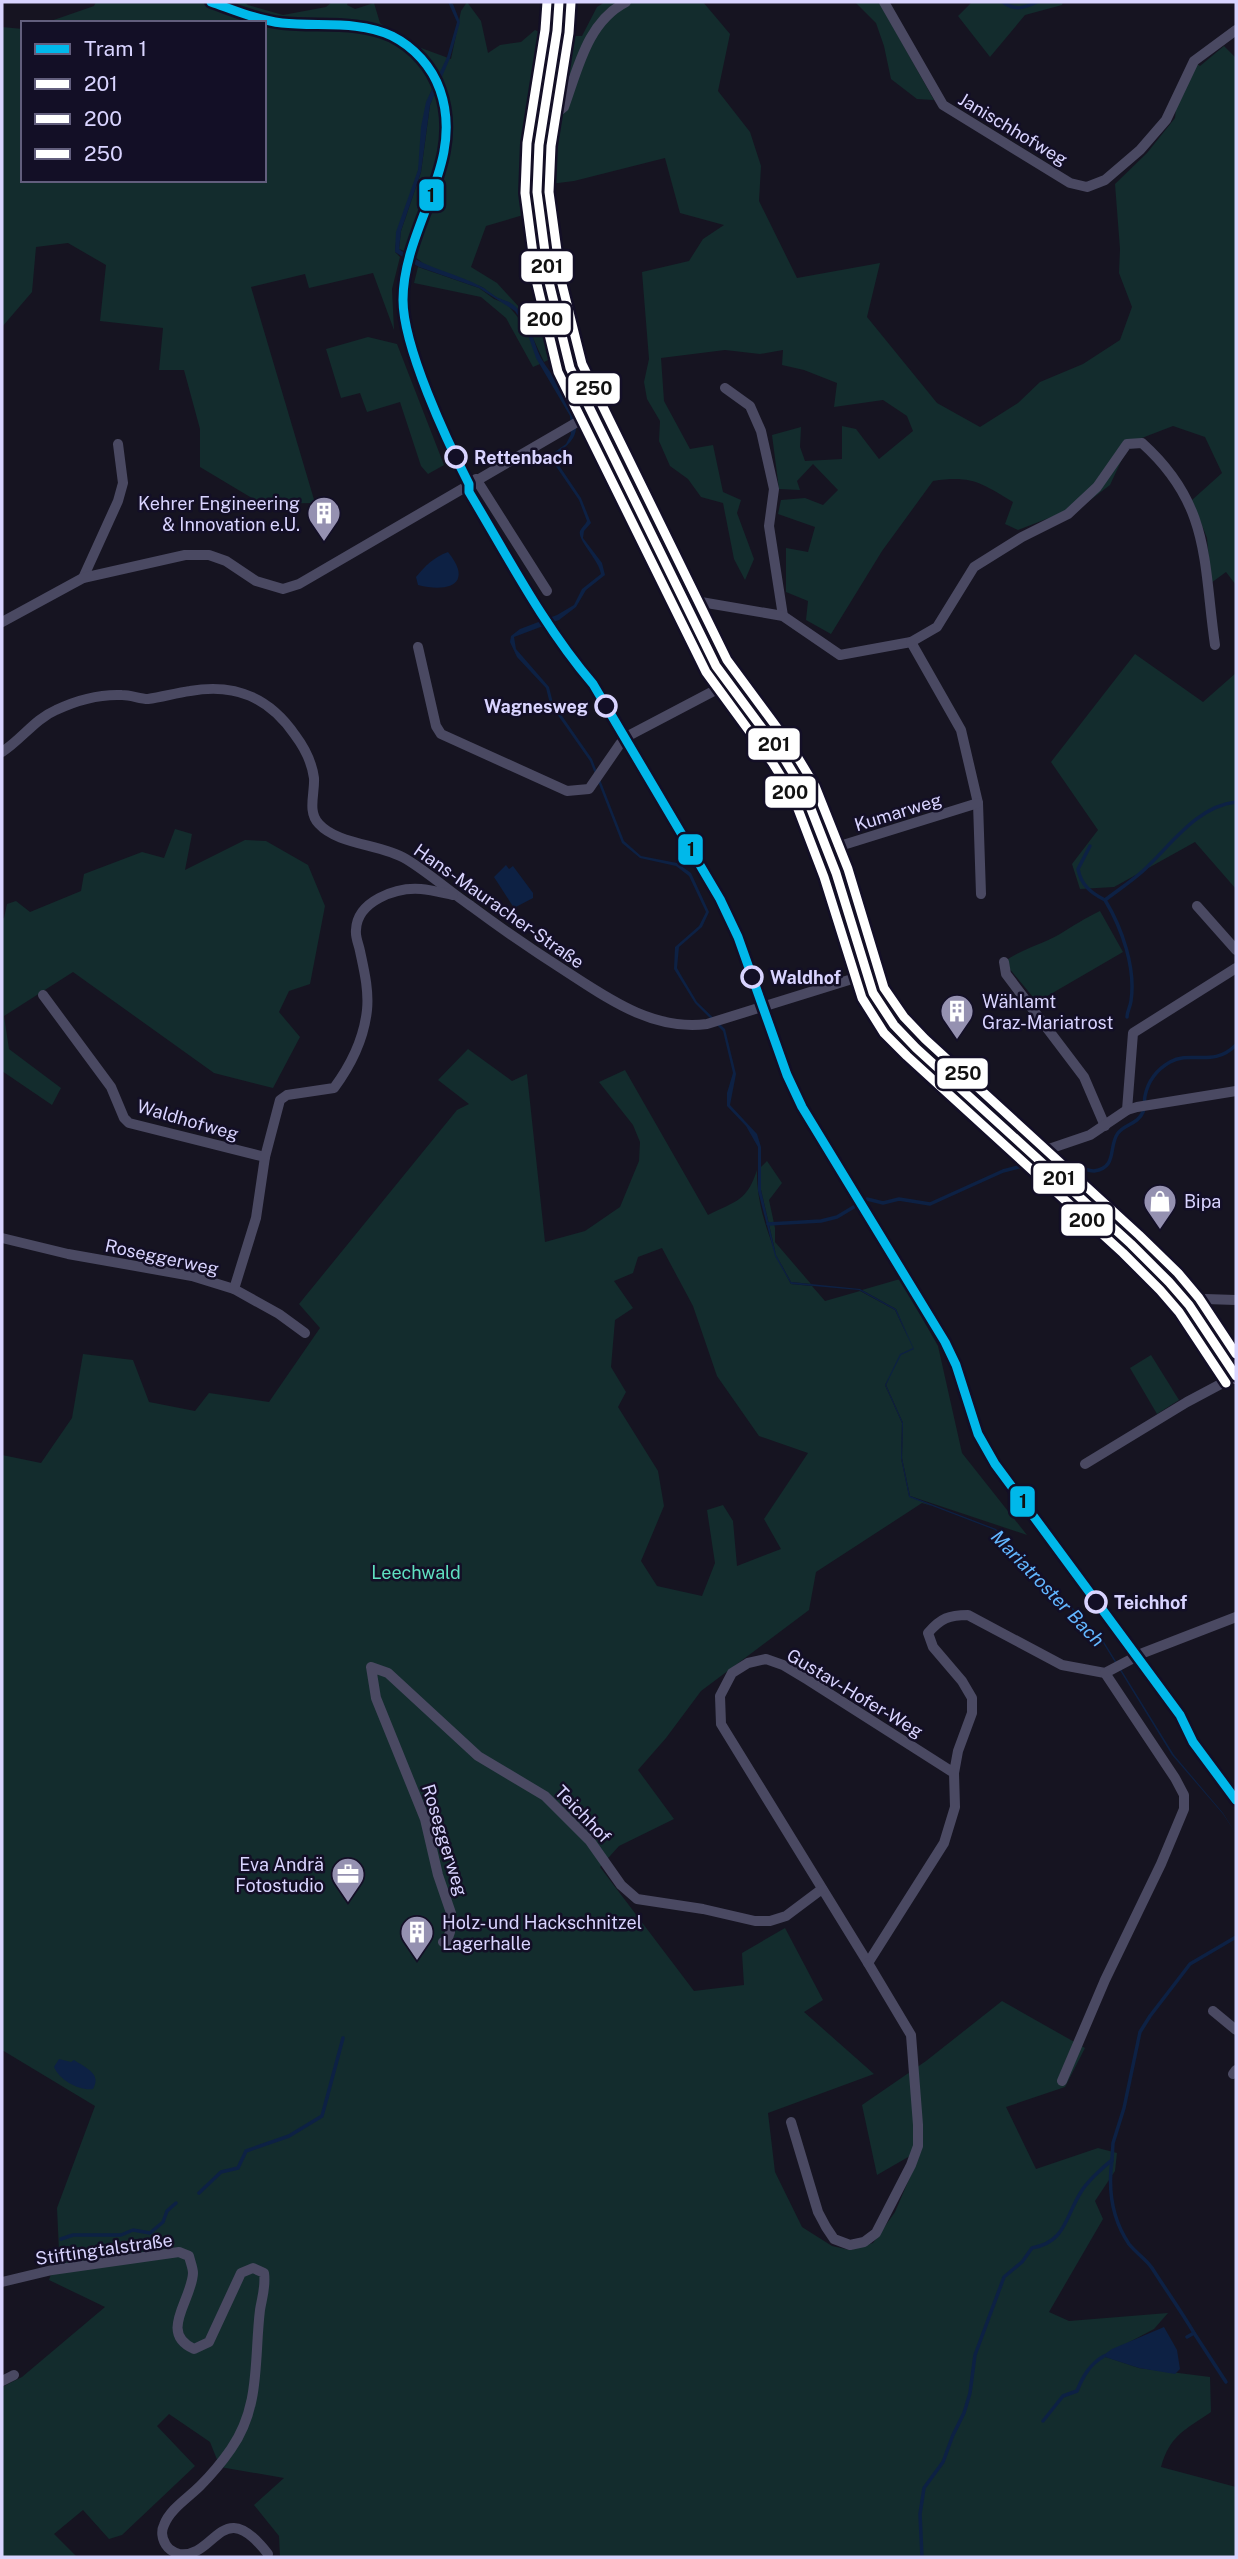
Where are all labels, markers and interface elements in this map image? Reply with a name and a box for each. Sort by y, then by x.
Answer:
legend [21,21,266,182]
text: Tram 1 [84,36,147,61]
text: 201 [84,71,118,96]
street label: Janischhofweg [955,88,1071,170]
text: 200 [84,106,122,131]
text: 250 [84,141,123,166]
line badge: 1 [418,178,445,212]
text: 1 [427,184,435,206]
line badge: 201 [520,250,574,283]
text: 201 [531,255,563,277]
line badge: 200 [519,302,572,336]
text: 200 [527,308,563,330]
line badge: 250 [567,372,621,405]
text: 250 [575,377,613,399]
marker: Rettenbach [445,446,467,468]
place label: Rettenbach [474,447,573,468]
place label: Kehrer Engineering & Innovation e.U. [138,493,300,535]
building icon: Kehrer Engineering & Innovation e.U. [305,494,343,543]
marker: Wagnesweg [595,695,617,717]
place label: Wagnesweg [484,696,588,717]
line badge: 201 [747,727,801,761]
text: 201 [758,733,790,755]
line badge: 200 [764,775,817,809]
text: 200 [772,781,808,803]
street label: Kumarweg [852,789,944,835]
line badge: 1 [677,833,704,866]
text: 1 [687,838,695,860]
street label: Hans-Mauracher-Straße [410,839,588,973]
marker: Waldhof [741,966,763,988]
place label: Waldhof [770,967,841,988]
place label: Wählamt Graz-Mariatrost [982,991,1114,1033]
building icon: Wählamt Graz-Mariatrost [938,992,976,1041]
line badge: 250 [936,1057,989,1090]
text: 250 [944,1062,982,1084]
street label: Waldhofweg [135,1095,241,1145]
line badge: 201 [1032,1162,1086,1195]
text: 201 [1043,1167,1075,1189]
shop icon: Bipa [1141,1182,1179,1231]
place label: Bipa [1184,1191,1221,1212]
line badge: 200 [1060,1203,1114,1237]
text: 200 [1069,1209,1105,1231]
street label: Roseggerweg [103,1235,221,1279]
line badge: 1 [1009,1485,1036,1518]
text: 1 [1019,1490,1027,1512]
water label: Mariatroster Bach [987,1525,1109,1651]
park label: Leechwald [371,1562,461,1583]
marker: Teichhof [1085,1591,1107,1613]
place label: Teichhof [1114,1592,1187,1613]
street label: Gustav-Hofer-Weg [783,1644,927,1742]
street label: Teichhof [551,1781,615,1847]
street label: Roseggerweg [418,1782,472,1898]
place label: Eva Andrä Fotostudio [235,1854,324,1896]
office icon: Eva Andrä Fotostudio [329,1855,367,1904]
place label: Holz- und Hackschnitzel Lagerhalle [442,1912,642,1954]
building icon: Holz- und Hackschnitzel Lagerhalle [398,1913,436,1962]
street label: Stiftingtalstraße [34,2229,174,2269]

